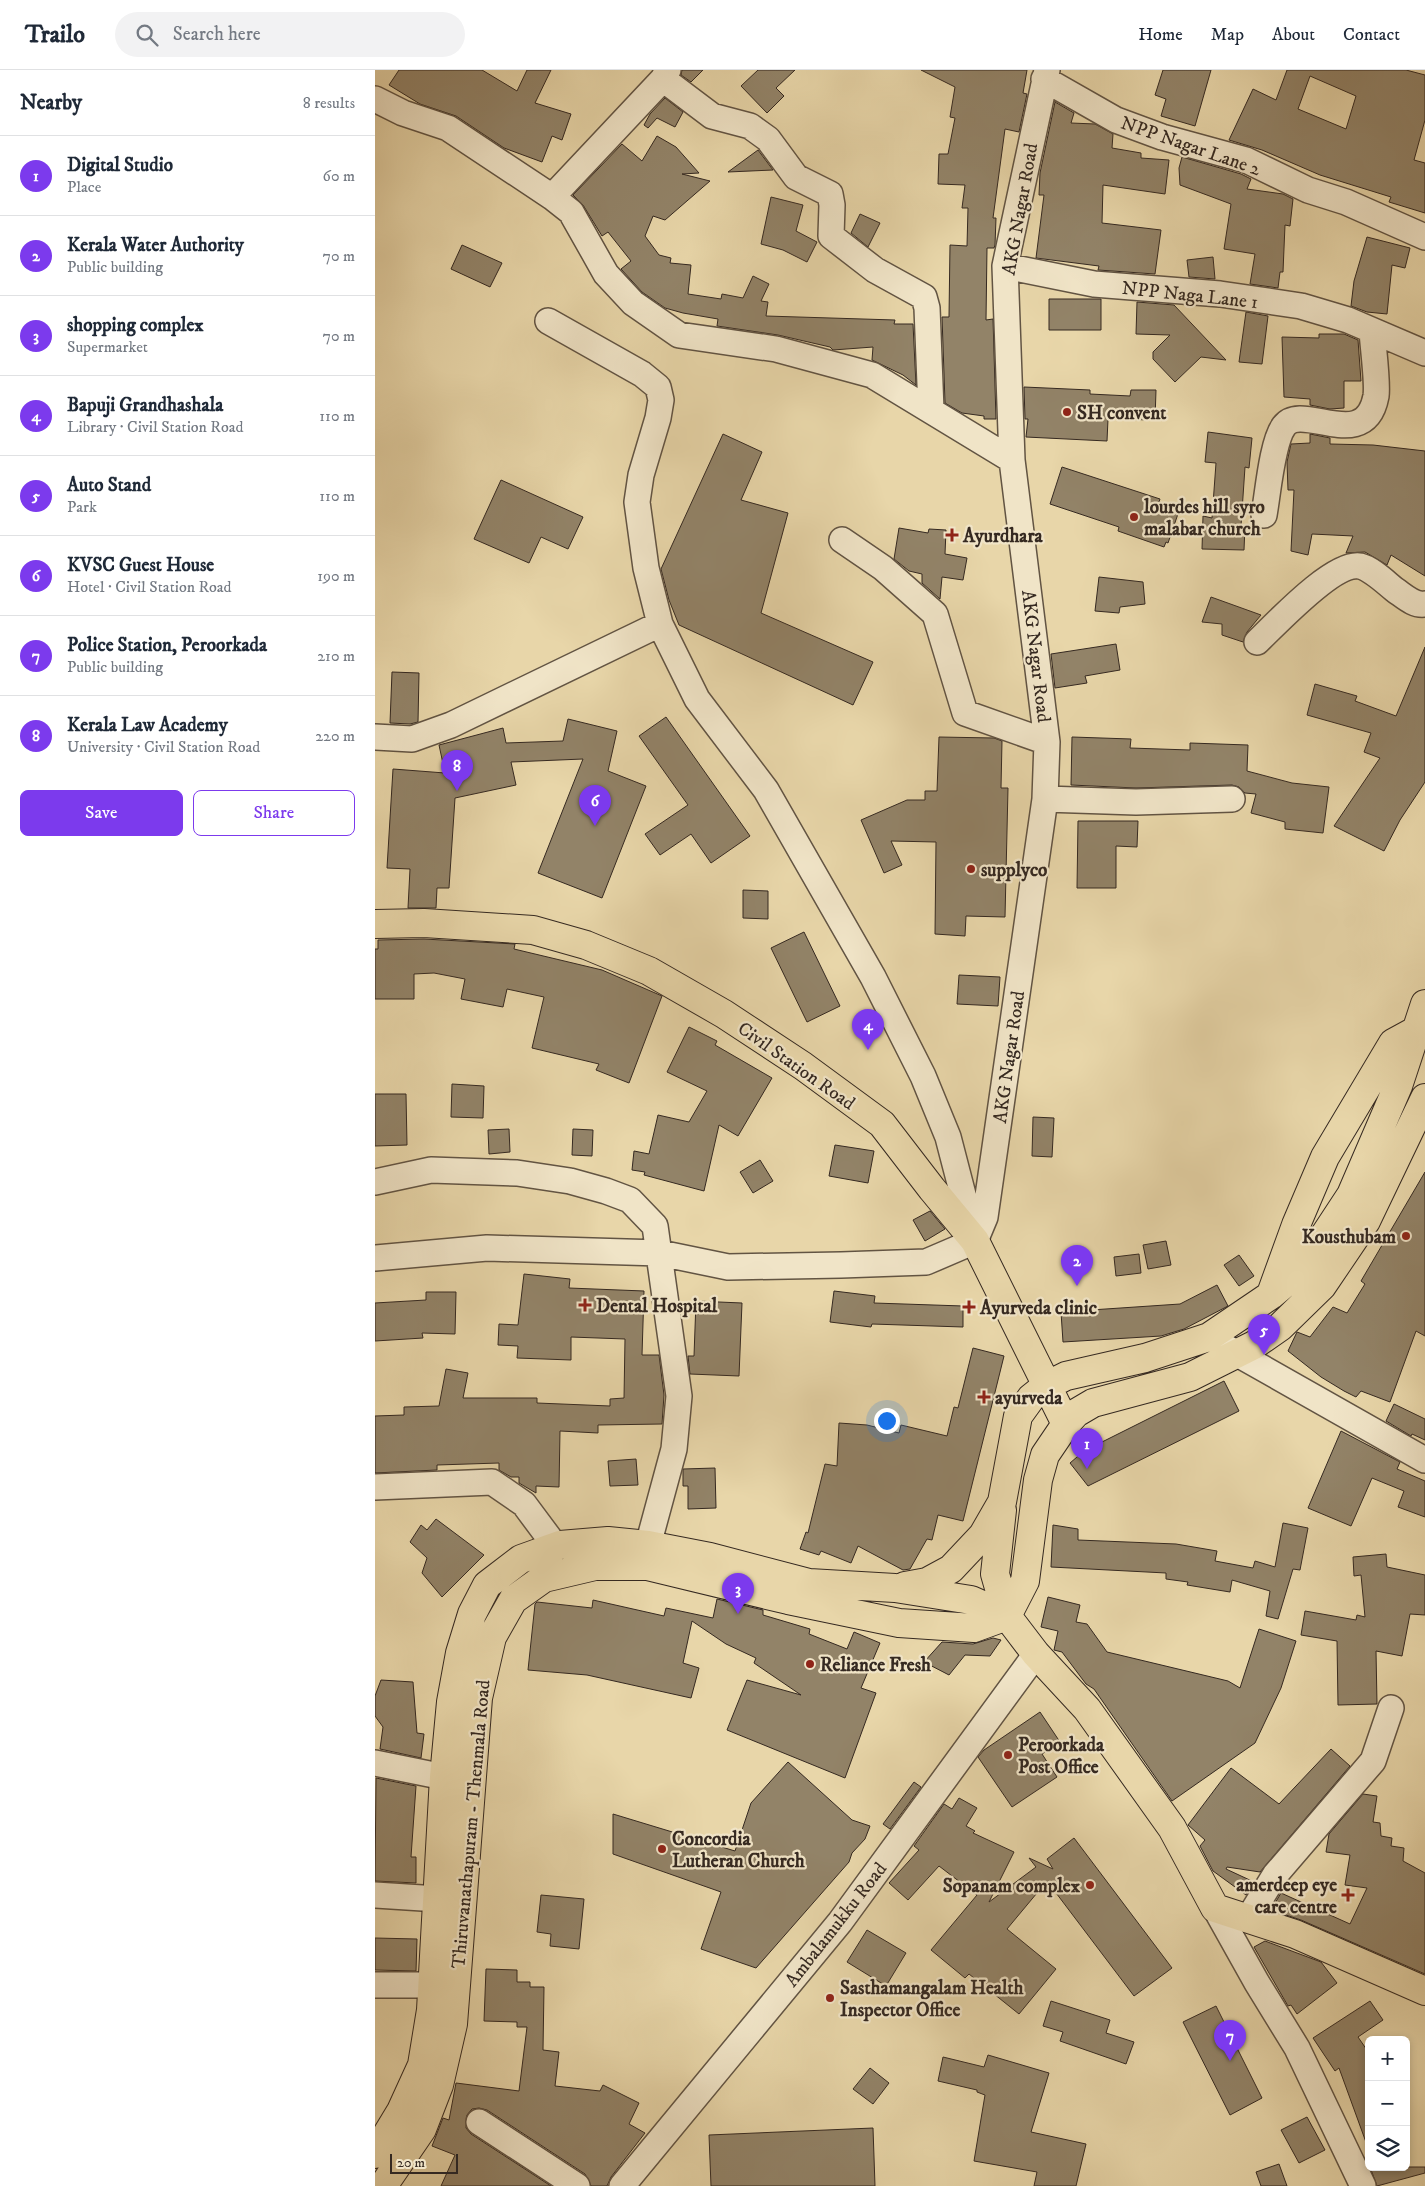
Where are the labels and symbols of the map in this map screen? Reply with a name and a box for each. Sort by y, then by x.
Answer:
street label: NPP Nagar Lane 2 [1118,112,1264,181]
street label: AKG Nagar Road [998,141,1043,277]
street label: NPP Naga Lane 1 [1121,277,1259,314]
place label: SH convent [1077,402,1167,425]
marker: SH convent [1061,406,1073,418]
place label: lourdes hill syro malabar church [1143,496,1265,541]
marker: lourdes hill syro malabar church [1128,511,1140,523]
place label: Ayurdhara [962,525,1044,548]
marker: Ayurdhara [945,528,959,542]
street label: AKG Nagar Road [1016,589,1055,724]
pin: 8 [441,750,473,791]
pin: 6 [579,785,611,826]
place label: supplyco [981,859,1047,882]
marker: supplyco [965,863,977,875]
street label: AKG Nagar Road [989,989,1030,1125]
pin: 4 [852,1009,884,1050]
street label: Civil Station Road [733,1017,860,1116]
place label: Kousthubam [1302,1226,1397,1249]
marker: Kousthubam [1400,1230,1412,1242]
pin: 2 [1061,1245,1093,1286]
place label: Dental Hospital [596,1295,718,1318]
place label: Ayurveda clinic [979,1297,1097,1320]
marker: Dental Hospital [578,1298,592,1312]
marker: Ayurveda clinic [962,1300,976,1314]
pin: 5 [1248,1314,1280,1355]
place label: ayurveda [995,1387,1063,1410]
marker: ayurveda [977,1390,991,1404]
your location [874,1408,900,1434]
pin: 1 [1071,1428,1103,1469]
pin: 3 [722,1573,754,1614]
place label: Reliance Fresh [820,1654,932,1677]
marker: Reliance Fresh [804,1658,816,1670]
street label: Thiruvanathapuram - Thenmala Road [447,1678,496,1969]
place label: Peroorkada Post Office [1018,1734,1105,1779]
marker: Peroorkada Post Office [1002,1749,1014,1761]
place label: Concordia Lutheran Church [672,1828,806,1873]
marker: Concordia Lutheran Church [656,1843,668,1855]
street label: Ambalamukku Road [780,1858,892,1992]
place label: amerdeep eye care centre [1236,1874,1337,1919]
place label: Sopanam complex [943,1875,1081,1898]
marker: Sopanam complex [1084,1879,1096,1891]
marker: amerdeep eye care centre [1341,1888,1355,1902]
place label: Sasthamangalam Health Inspector Office [840,1977,1025,2022]
marker: Sasthamangalam Health Inspector Office [824,1992,836,2004]
pin: 7 [1214,2020,1246,2061]
scale bar [390,2151,457,2174]

